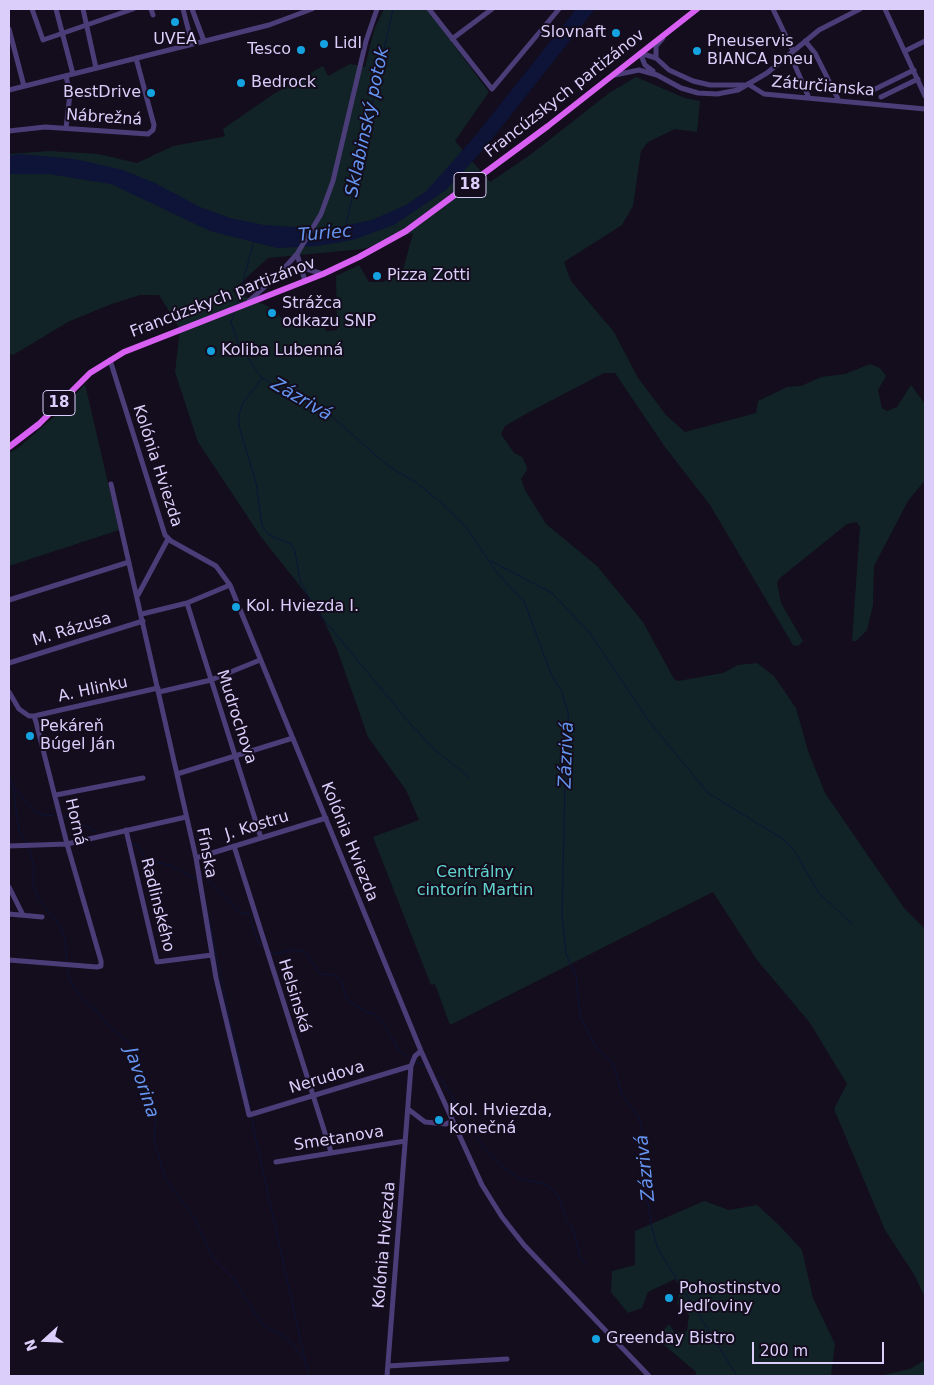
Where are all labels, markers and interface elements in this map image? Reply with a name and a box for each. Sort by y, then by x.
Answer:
marker: UVEA [169,16,181,28]
place label: Slovnaft [541,23,606,43]
street label: Francúzskych partizánov [481,26,649,162]
marker: Slovnaft [610,27,622,39]
place label: UVEA [153,30,197,50]
place label: Pneuservis BIANCA pneu [707,32,813,70]
place label: Lidl [334,34,362,54]
marker: Lidl [318,38,330,50]
place label: Tesco [247,40,291,60]
marker: Tesco [295,44,307,56]
water label: Sklabinský potok [342,45,394,199]
marker: Pneuservis BIANCA pneu [691,45,703,57]
place label: Bedrock [251,73,316,93]
street label: Záturčianska [771,73,875,101]
marker: Bedrock [235,77,247,89]
place label: BestDrive [63,83,141,103]
marker: BestDrive [145,87,157,99]
street label: Nábrežná [65,106,143,130]
road number: 18 [454,172,486,198]
water label: Turiec [297,221,353,247]
street label: Francúzskych partizánov [127,254,319,342]
place label: Pizza Zotti [387,266,470,286]
marker: Pizza Zotti [371,270,383,282]
place label: Strážca odkazu SNP [282,294,376,332]
marker: Strážca odkazu SNP [266,307,278,319]
place label: Koliba Lubenná [221,341,343,361]
marker: Koliba Lubenná [205,345,217,357]
water label: Zázrivá [267,374,335,426]
road number: 18 [43,390,75,416]
street label: Kolónia Hviezda [128,402,186,530]
place label: Kol. Hviezda I. [246,597,359,617]
marker: Kol. Hviezda I. [230,601,242,613]
street label: M. Rázusa [30,609,114,651]
street label: Mudrochova [212,667,260,767]
street label: A. Hlinku [56,673,130,707]
place label: Pekáreň Búgel Ján [40,717,115,755]
water label: Zázrivá [555,721,579,789]
marker: Pekáreň Búgel Ján [24,730,36,742]
street label: Kolónia Hviezda [316,779,382,905]
street label: Horná [60,796,90,848]
street label: J. Kostru [223,807,291,845]
street label: Fínska [192,826,220,880]
street label: Radlinského [136,856,178,954]
park label: Centrálny cintorín Martin [417,863,533,901]
street label: Helsinská [274,957,314,1035]
water label: Javorina [119,1045,163,1121]
street label: Nerudova [287,1057,367,1099]
place label: Kol. Hviezda, konečná [449,1101,552,1139]
marker: Kol. Hviezda, konečná [433,1114,445,1126]
street label: Smetanova [293,1122,385,1156]
water label: Zázrivá [632,1134,660,1202]
street label: Kolónia Hviezda [370,1181,400,1309]
place label: Pohostinstvo Jedľoviny [679,1279,781,1317]
marker: Pohostinstvo Jedľoviny [663,1292,675,1304]
north arrow [20,1315,70,1365]
place label: Greenday Bistro [606,1329,735,1349]
scale bar [754,1332,886,1364]
marker: Greenday Bistro [590,1333,602,1345]
text: N [21,1337,40,1353]
text: 200 m [760,1342,808,1360]

